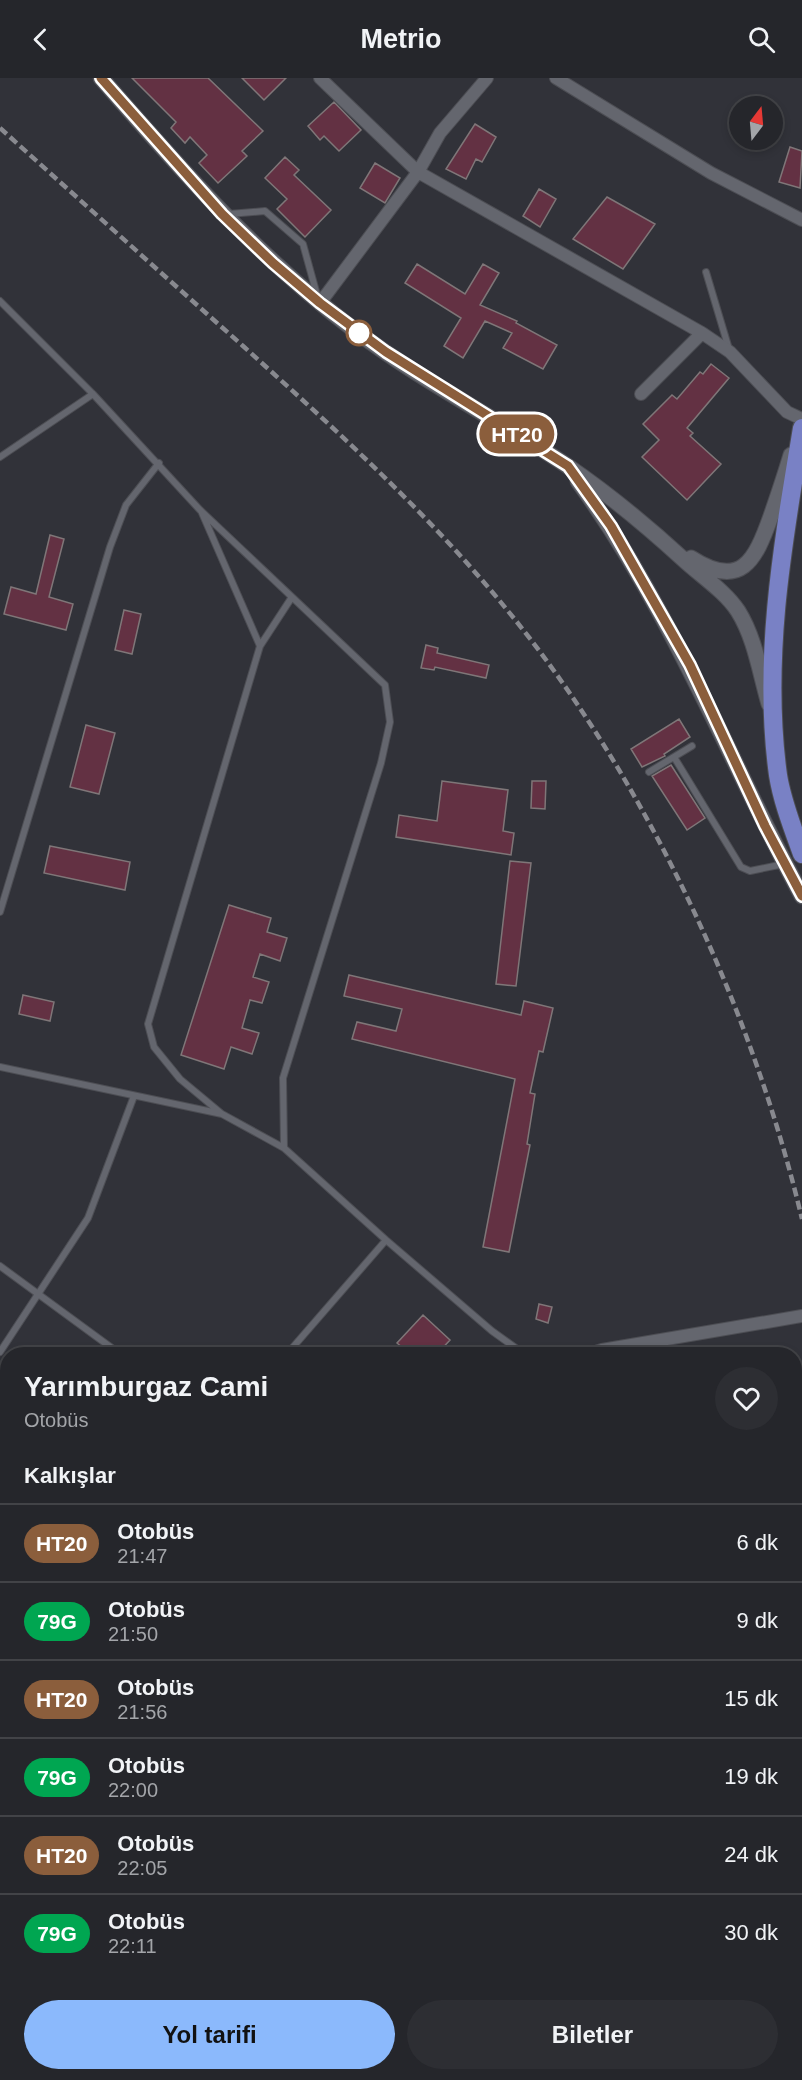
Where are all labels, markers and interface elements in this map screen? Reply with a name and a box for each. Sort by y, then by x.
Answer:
icon: back [24,23,57,56]
icon: search [745,23,778,56]
text: Metrio [361,24,442,54]
north arrow [729,96,783,150]
map controls [729,96,783,150]
unlabelled marker [346,320,372,346]
line badge: HT20 [475,414,559,454]
text: HT20 [491,423,543,446]
button: heart [715,1367,778,1430]
text: Yarımburgaz Cami [24,1371,268,1402]
text: Otobüs [24,1409,88,1431]
text: Kalkışlar [24,1463,116,1488]
text: Otobüs [117,1519,194,1544]
text: 6 dk [736,1530,778,1555]
text: HT20 [36,1532,87,1555]
text: 21:47 [117,1545,167,1567]
text: Otobüs [108,1597,185,1622]
text: 9 dk [736,1608,778,1633]
text: 79G [37,1610,77,1633]
text: 21:50 [108,1623,158,1645]
text: Otobüs [117,1675,194,1700]
text: 15 dk [724,1686,778,1711]
text: HT20 [36,1688,87,1711]
text: 21:56 [117,1701,167,1723]
text: Otobüs [108,1753,185,1778]
text: 19 dk [724,1764,778,1789]
text: 79G [37,1766,77,1789]
text: 22:00 [108,1779,158,1801]
text: Otobüs [117,1831,194,1856]
text: 24 dk [724,1842,778,1867]
text: HT20 [36,1844,87,1867]
text: 22:05 [117,1857,167,1879]
text: Otobüs [108,1909,185,1934]
text: 30 dk [724,1920,778,1945]
text: 79G [37,1922,77,1945]
text: 22:11 [108,1935,157,1957]
button: Yol tarifi [24,2000,395,2069]
button: Biletler [407,2000,778,2069]

